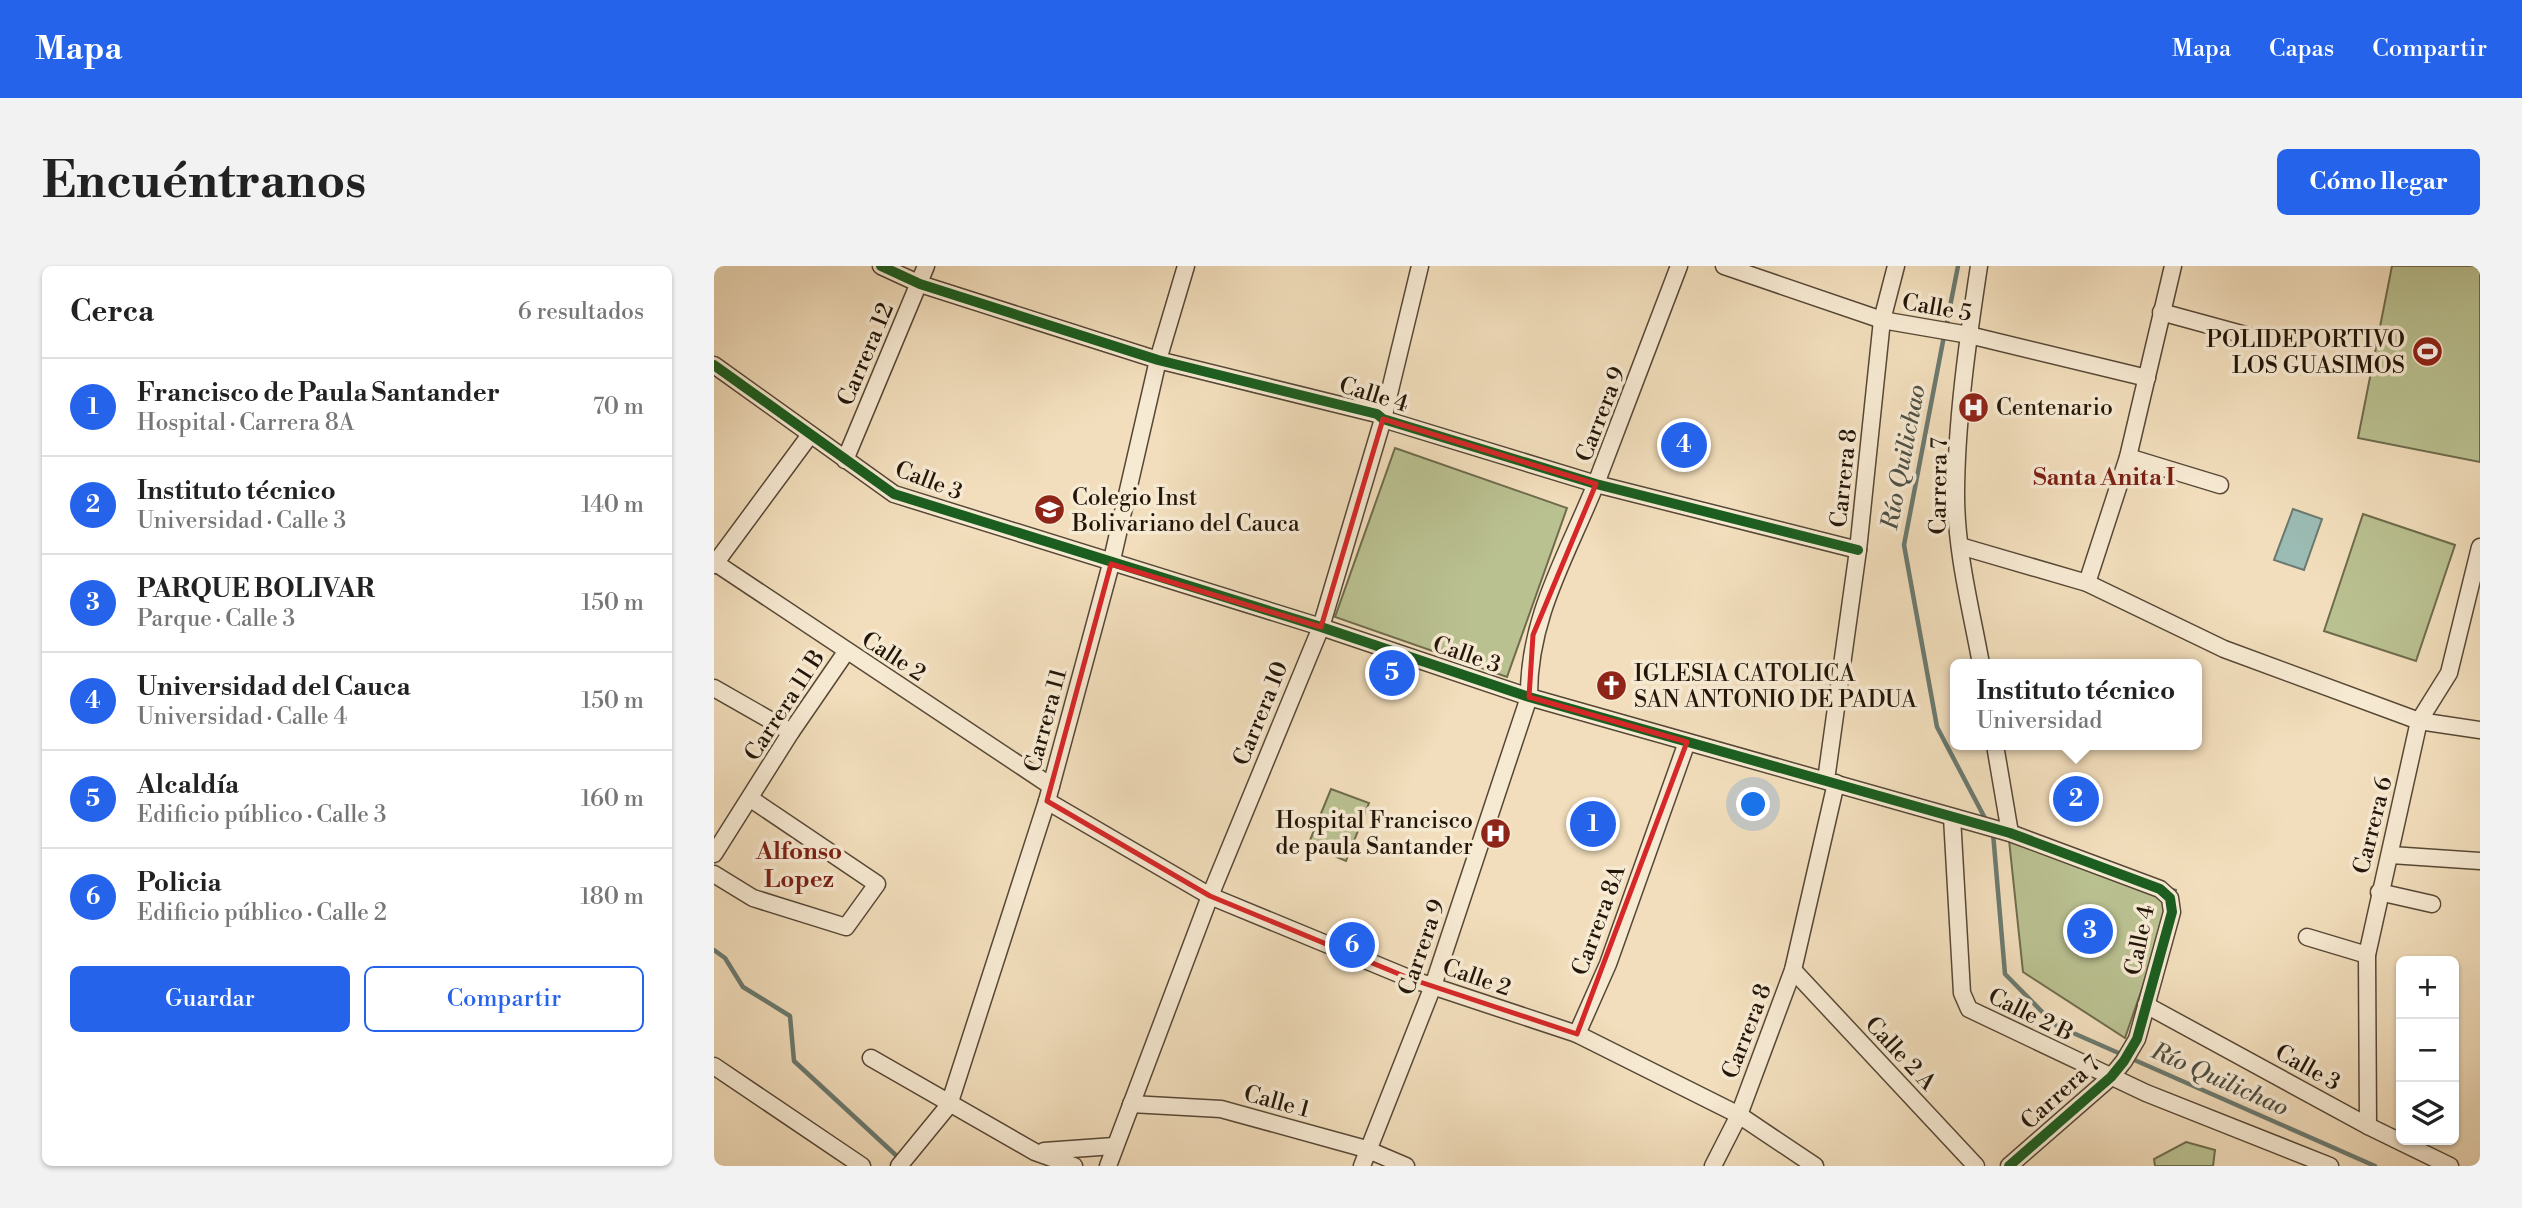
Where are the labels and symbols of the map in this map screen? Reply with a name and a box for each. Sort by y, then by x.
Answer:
street label: Calle 5 [1900,288,1974,328]
street label: Carrera 12 [832,299,900,410]
place label: POLIDEPORTIVO LOS GUASIMOS [2206,326,2405,380]
sports icon: POLIDEPORTIVO LOS GUASIMOS [2411,335,2445,369]
street label: Carrera 9 [1570,363,1632,466]
street label: Calle 4 [1336,371,1412,419]
water label: Río Quilichao [1875,382,1933,533]
hospital icon: Centenario [1956,390,1990,424]
place label: Centenario [1996,394,2113,422]
pin: 4 [1661,419,1707,471]
street label: Carrera 8 [1825,427,1863,529]
street label: Carrera 7 [1924,437,1954,535]
street label: Calle 3 [891,455,966,507]
district label: Santa Anita I [2033,463,2175,493]
place label: Colegio Inst Bolivariano del Cauca [1071,484,1300,538]
school or university icon: Colegio Inst Bolivariano del Cauca [1032,493,1066,527]
street label: Calle 2 [856,626,931,688]
street label: Calle 3 [1429,630,1504,680]
street label: Carrera 11 B [739,645,831,766]
pin: 5 [1369,647,1415,699]
street label: Carrera 10 [1227,657,1294,770]
place label: IGLESIA CATOLICA SAN ANTONIO DE PADUA [1634,660,1918,714]
street label: Carrera 11 [1019,665,1073,775]
church icon: IGLESIA CATOLICA SAN ANTONIO DE PADUA [1594,669,1628,703]
pin: 2 [2053,773,2099,825]
street label: Carrera 6 [2347,774,2399,877]
your location [1736,787,1770,821]
pin: 1 [1570,798,1616,850]
place label: Hospital Francisco de paula Santander [1275,807,1473,861]
hospital icon: Hospital Francisco de paula Santander [1479,816,1513,850]
district label: Alfonso Lopez [755,837,842,895]
street label: Carrera 8A [1566,860,1632,979]
street label: Carrera 9 [1393,896,1451,999]
street label: Calle 4 [2119,903,2161,978]
pin: 3 [2067,905,2113,957]
pin: 6 [1329,919,1375,971]
street label: Calle 2 [1439,953,1515,1003]
street label: Carrera 8 [1716,980,1778,1083]
street label: Calle 2 B [1983,982,2078,1048]
street label: Calle 2 A [1859,1011,1942,1097]
water label: Río Quilichao [2145,1036,2293,1124]
street label: Calle 3 [2270,1039,2345,1097]
street label: Carrera 7 [2015,1050,2106,1136]
street label: Calle 1 [1241,1080,1313,1124]

